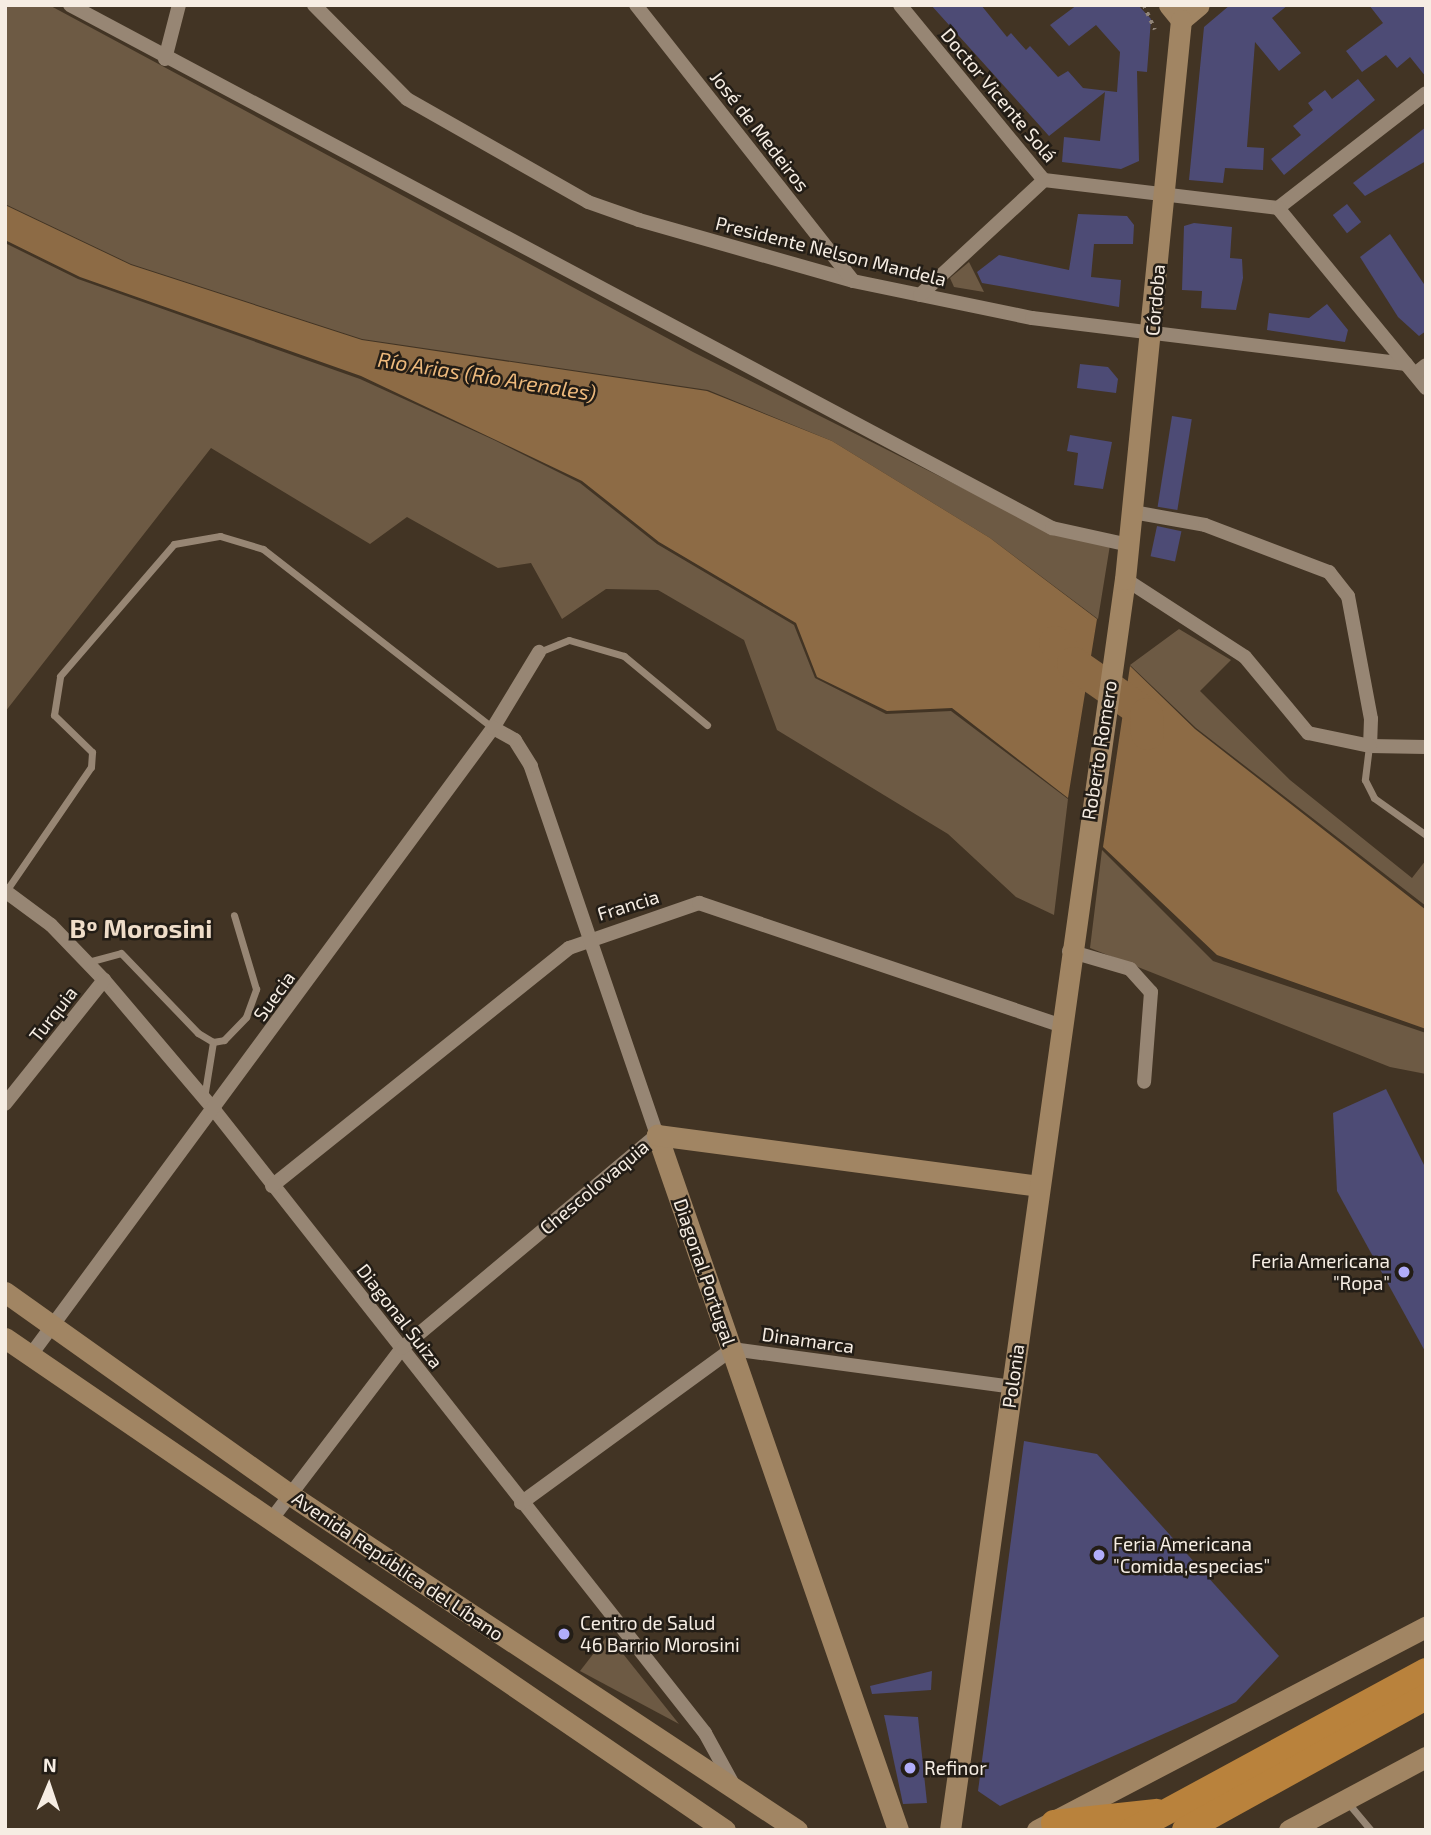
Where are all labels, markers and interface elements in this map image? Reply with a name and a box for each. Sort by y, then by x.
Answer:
street label: Doctor Vicente Solá [936,23,1062,167]
street label: José de Medeiros [706,66,814,196]
street label: Presidente Nelson Mandela [713,211,949,291]
street label: Córdoba [1141,263,1169,337]
water label: Río Arias (Río Arenales) [376,346,598,406]
street label: Roberto Romero [1077,679,1121,821]
street label: Francia [594,885,662,925]
district label: Bº Morosini [70,912,212,944]
street label: Suecia [248,967,300,1025]
street label: Turquia [24,982,82,1046]
street label: Chescolovaquia [535,1135,653,1239]
street label: Diagonal Portugal [669,1195,741,1349]
place label: Feria Americana "Ropa" [1251,1250,1390,1294]
street label: Diagonal Suiza [352,1259,448,1373]
marker: Feria Americana "Ropa" [1396,1264,1412,1280]
street label: Dinamarca [760,1322,856,1358]
street label: Polonia [997,1342,1029,1410]
street label: Avenida República del Líbano [288,1487,508,1645]
place label: Feria Americana "Comida,especias" [1113,1533,1270,1577]
marker: Feria Americana "Comida,especias" [1091,1547,1107,1563]
place label: Centro de Salud 46 Barrio Morosini [580,1612,740,1656]
marker: Centro de Salud 46 Barrio Morosini [554,1624,574,1644]
north arrow [14,1751,84,1821]
text: N [42,1753,57,1776]
place label: Refinor [924,1757,987,1779]
marker: Refinor [902,1760,918,1776]

